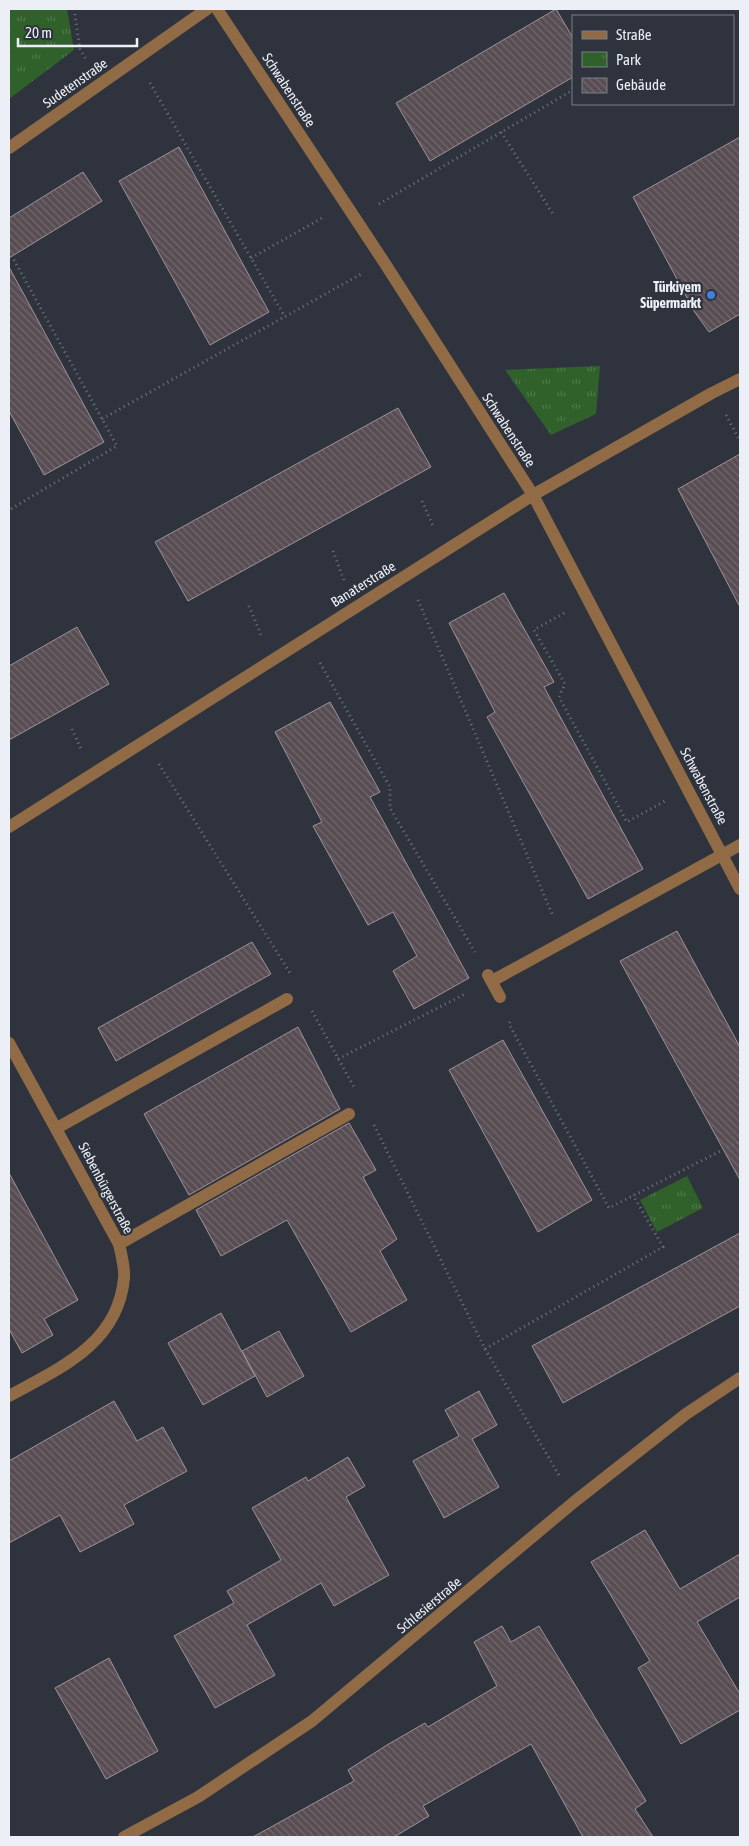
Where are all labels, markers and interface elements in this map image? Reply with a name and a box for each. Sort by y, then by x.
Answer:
scale bar [18,15,136,47]
legend [572,15,734,105]
text: 20 m [25,24,52,41]
text: Straße [616,26,652,43]
street label: Schwabenstraße [259,50,319,130]
text: Park [616,51,641,68]
street label: Sudetenstraße [40,55,110,111]
text: Gebäude [616,76,666,93]
place label: Türkiyem Süpermarkt [640,279,701,311]
marker: Türkiyem Süpermarkt [705,289,717,301]
street label: Schwabenstraße [479,390,539,470]
street label: Banaterstraße [328,558,398,610]
street label: Schwabenstraße [677,745,731,827]
street label: Siebenbürgerstraße [75,1140,137,1236]
street label: Schlesierstraße [394,1574,464,1636]

